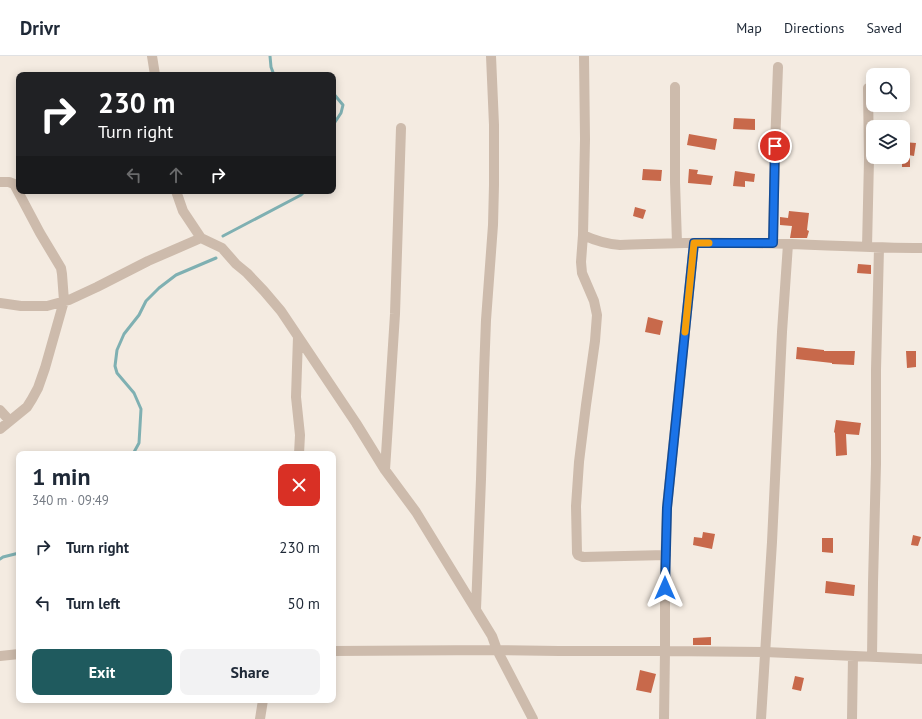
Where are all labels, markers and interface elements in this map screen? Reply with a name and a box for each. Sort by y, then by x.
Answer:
text: Drivr [20,16,60,40]
text: Map [736,19,762,37]
text: Directions [784,19,844,37]
text: Saved [866,19,902,37]
map controls [866,68,910,164]
button: search [866,68,910,112]
text: 230 m [98,84,175,121]
icon: right [32,88,84,140]
text: Turn right [98,120,173,143]
button: layers [866,120,910,164]
pin [758,129,792,163]
icon: arrive [764,135,786,157]
icon: left [123,164,145,186]
icon: ahead [165,164,187,186]
icon: right [207,164,229,186]
text: 1 min [32,461,91,492]
button: close [278,464,320,506]
text: 340 m · 09:49 [32,492,109,509]
icon: right [32,536,54,558]
text: Turn right [66,538,129,557]
text: 230 m [279,538,320,557]
position arrow [644,567,686,609]
icon: left [32,592,54,614]
text: Turn left [66,594,120,613]
text: 50 m [287,594,320,613]
button: Exit [32,649,172,695]
button: Share [180,649,320,695]

